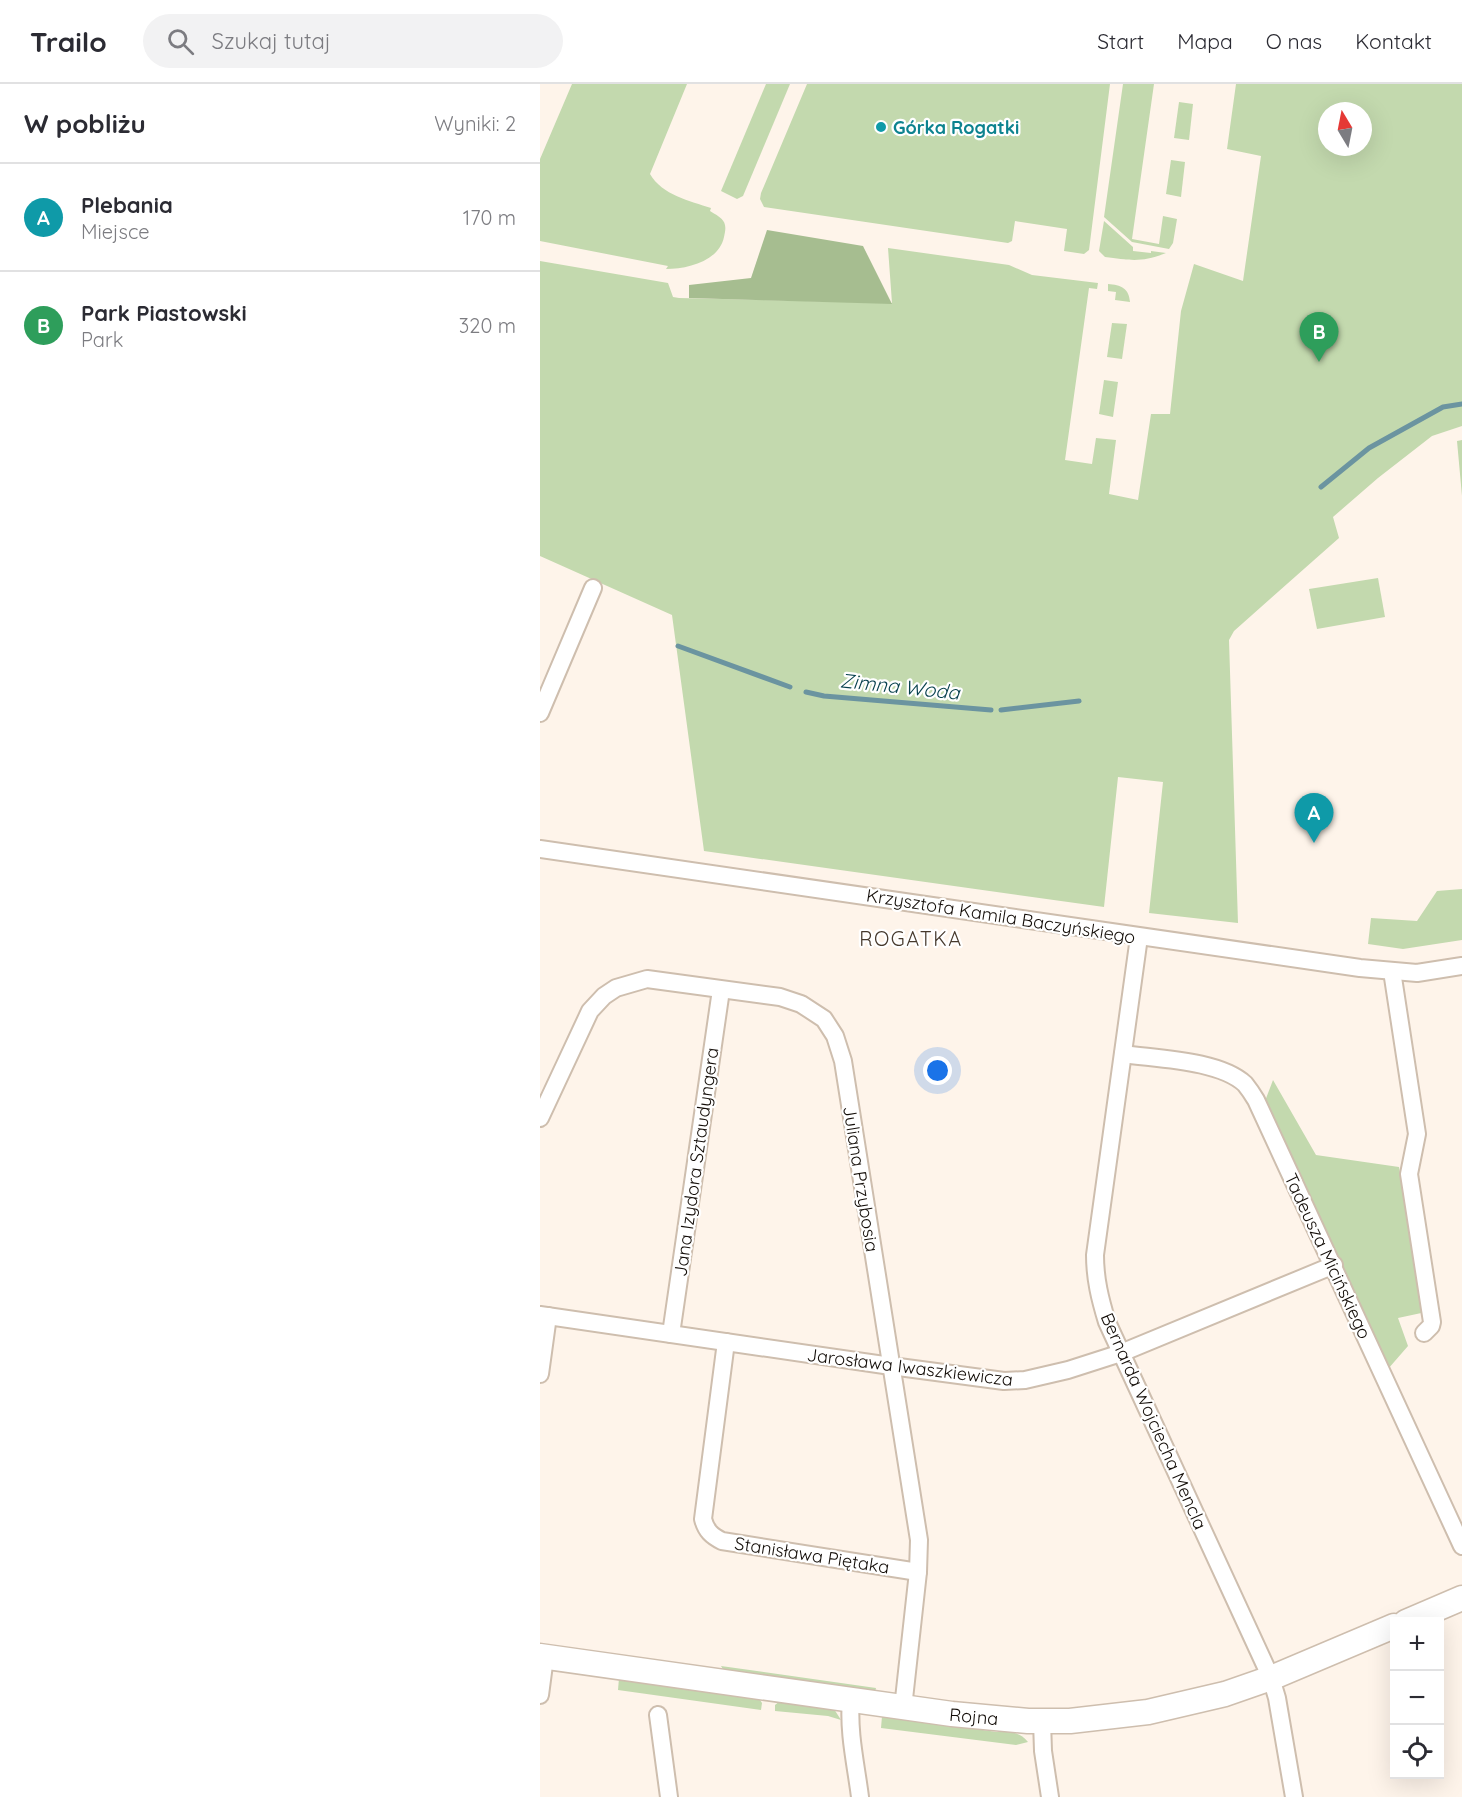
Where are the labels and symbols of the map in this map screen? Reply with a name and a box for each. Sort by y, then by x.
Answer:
north arrow [1318,102,1372,156]
place label: Górka Rogatki [893,116,1019,139]
marker: Górka Rogatki [874,120,888,134]
pin: B [1300,312,1338,362]
water label: Zimna Woda [839,667,963,705]
pin: A [1294,794,1334,843]
street label: Krzysztofa Kamila Baczyńskiego [865,883,1137,949]
district label: ROGATKA [859,926,963,951]
street label: Jana Izydora Sztaudyngera [669,1046,723,1278]
your location [923,1056,952,1085]
street label: Juliana Przybosia [838,1105,884,1253]
street label: Tadeusza Micińskiego [1279,1169,1377,1343]
street label: Bernarda Wojciecha Mencla [1096,1309,1212,1533]
street label: Jarosława Iwaszkiewicza [806,1343,1014,1391]
street label: Stanisława Piętaka [733,1531,891,1579]
street label: Rojna [948,1702,999,1730]

